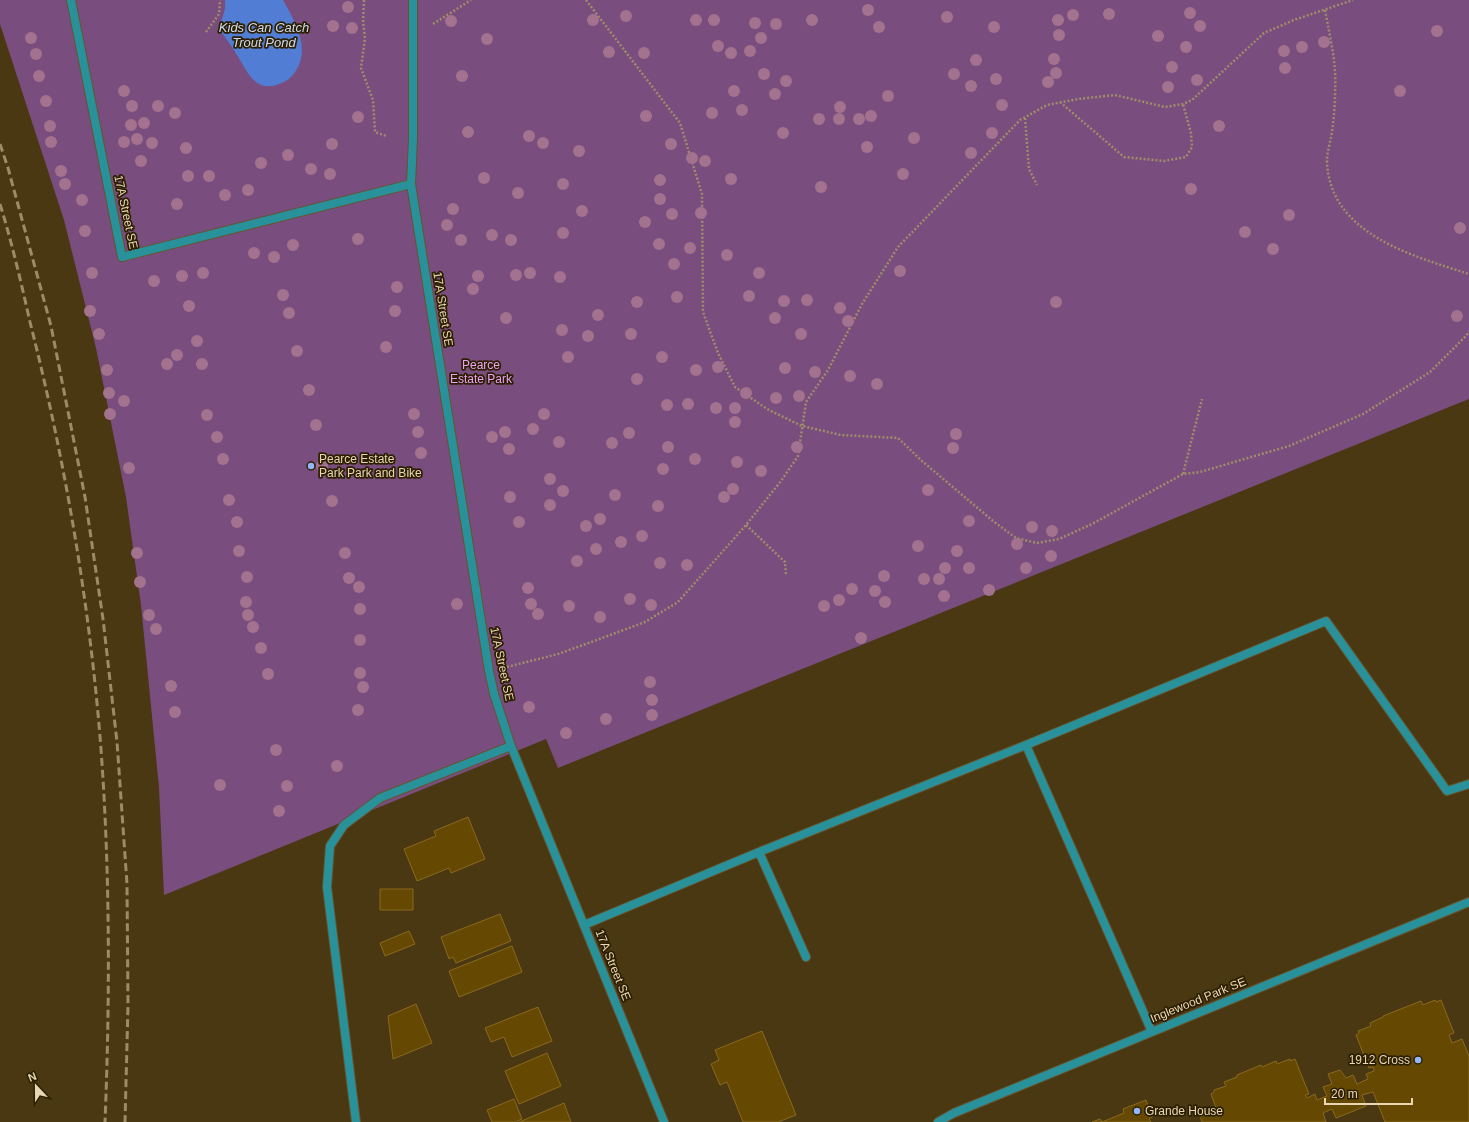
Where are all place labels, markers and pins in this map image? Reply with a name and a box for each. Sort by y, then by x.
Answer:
place label: Pearce Estate Park Park and Bike [319,452,422,480]
marker: Pearce Estate Park Park and Bike [306,461,316,471]
place label: 1912 Cross [1349,1053,1410,1067]
marker: 1912 Cross [1413,1055,1423,1065]
place label: Grande House [1145,1104,1223,1118]
marker: Grande House [1132,1106,1142,1116]

